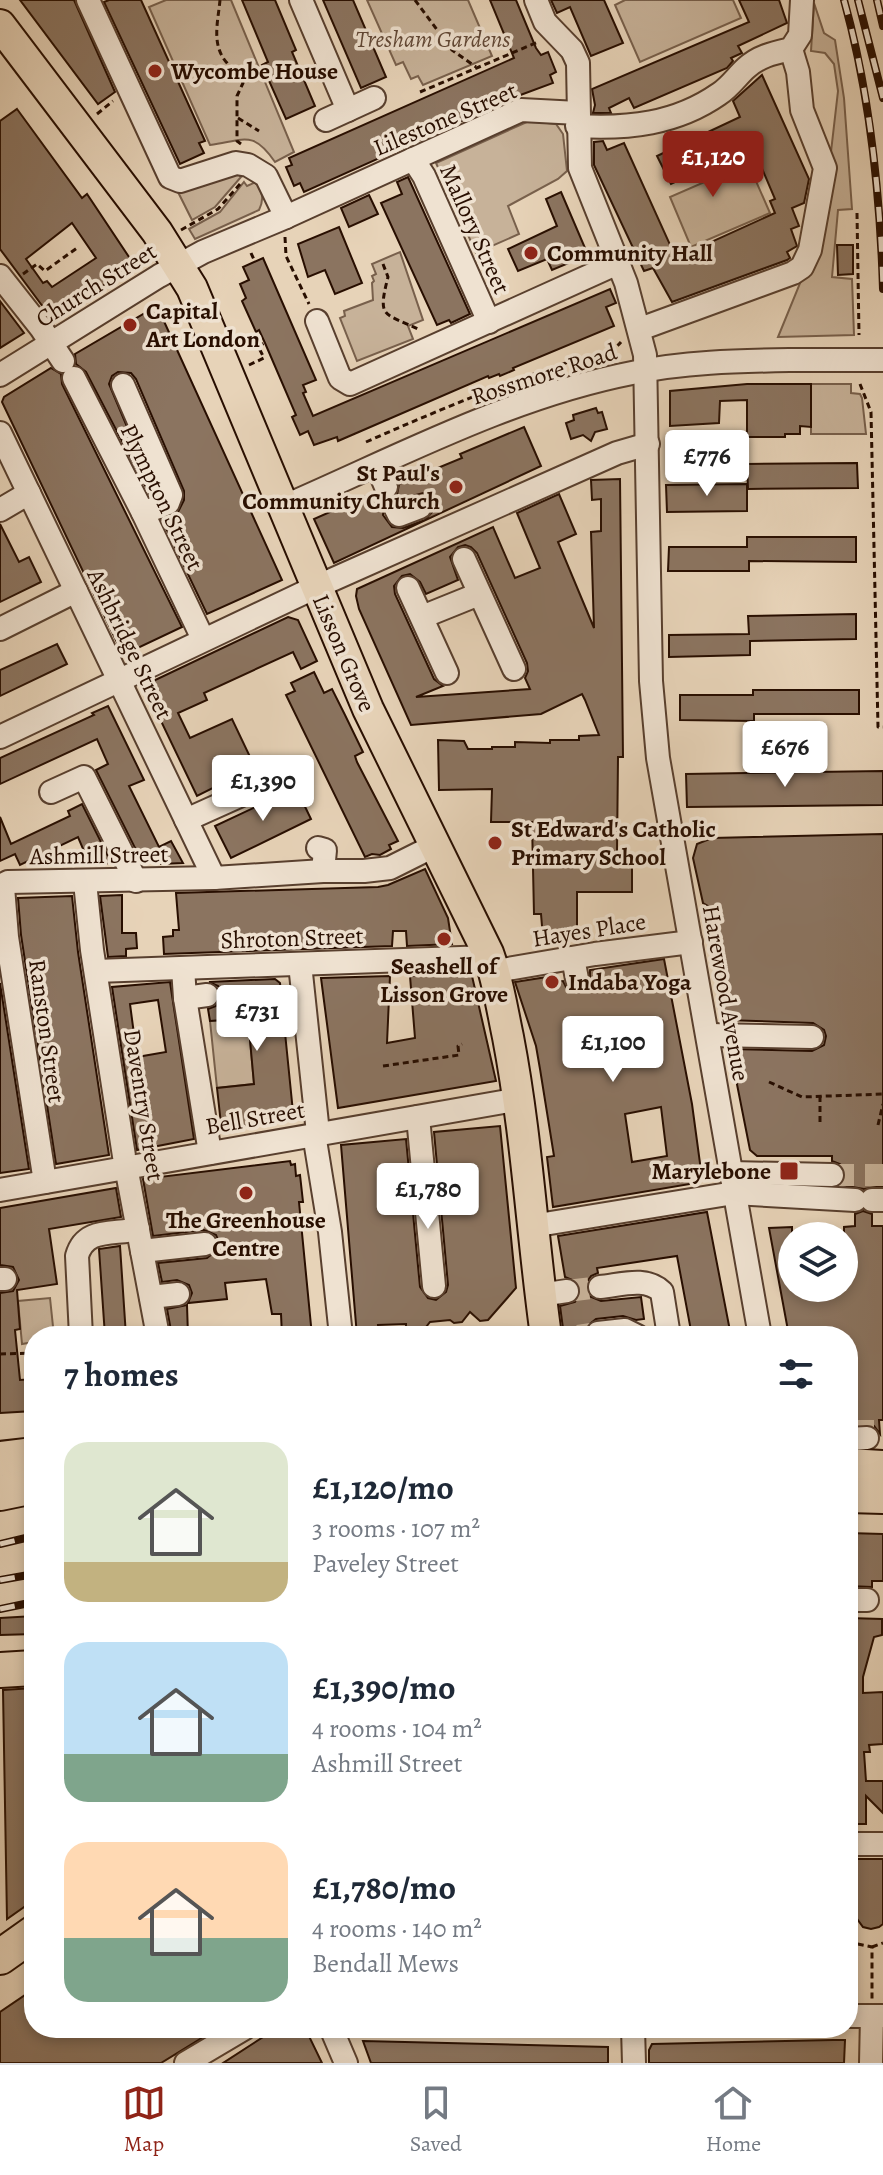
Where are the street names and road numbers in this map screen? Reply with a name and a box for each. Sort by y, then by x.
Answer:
street label: Lilestone Street [368,74,522,164]
street label: Mallory Street [432,159,518,299]
street label: Church Street [30,235,162,335]
street label: Rossmore Road [467,335,621,413]
street label: Plympton Street [113,418,211,576]
street label: Ashbridge Street [79,562,180,725]
street label: Lisson Grove [305,589,383,717]
street label: Ashmill Street [28,838,169,872]
street label: Harewood Avenue [695,903,757,1083]
street label: Hayes Place [530,905,648,955]
street label: Shroton Street [220,920,364,956]
street label: Ranston Street [21,957,73,1105]
street label: Daventry Street [116,1027,172,1184]
street label: Bell Street [203,1094,307,1142]

